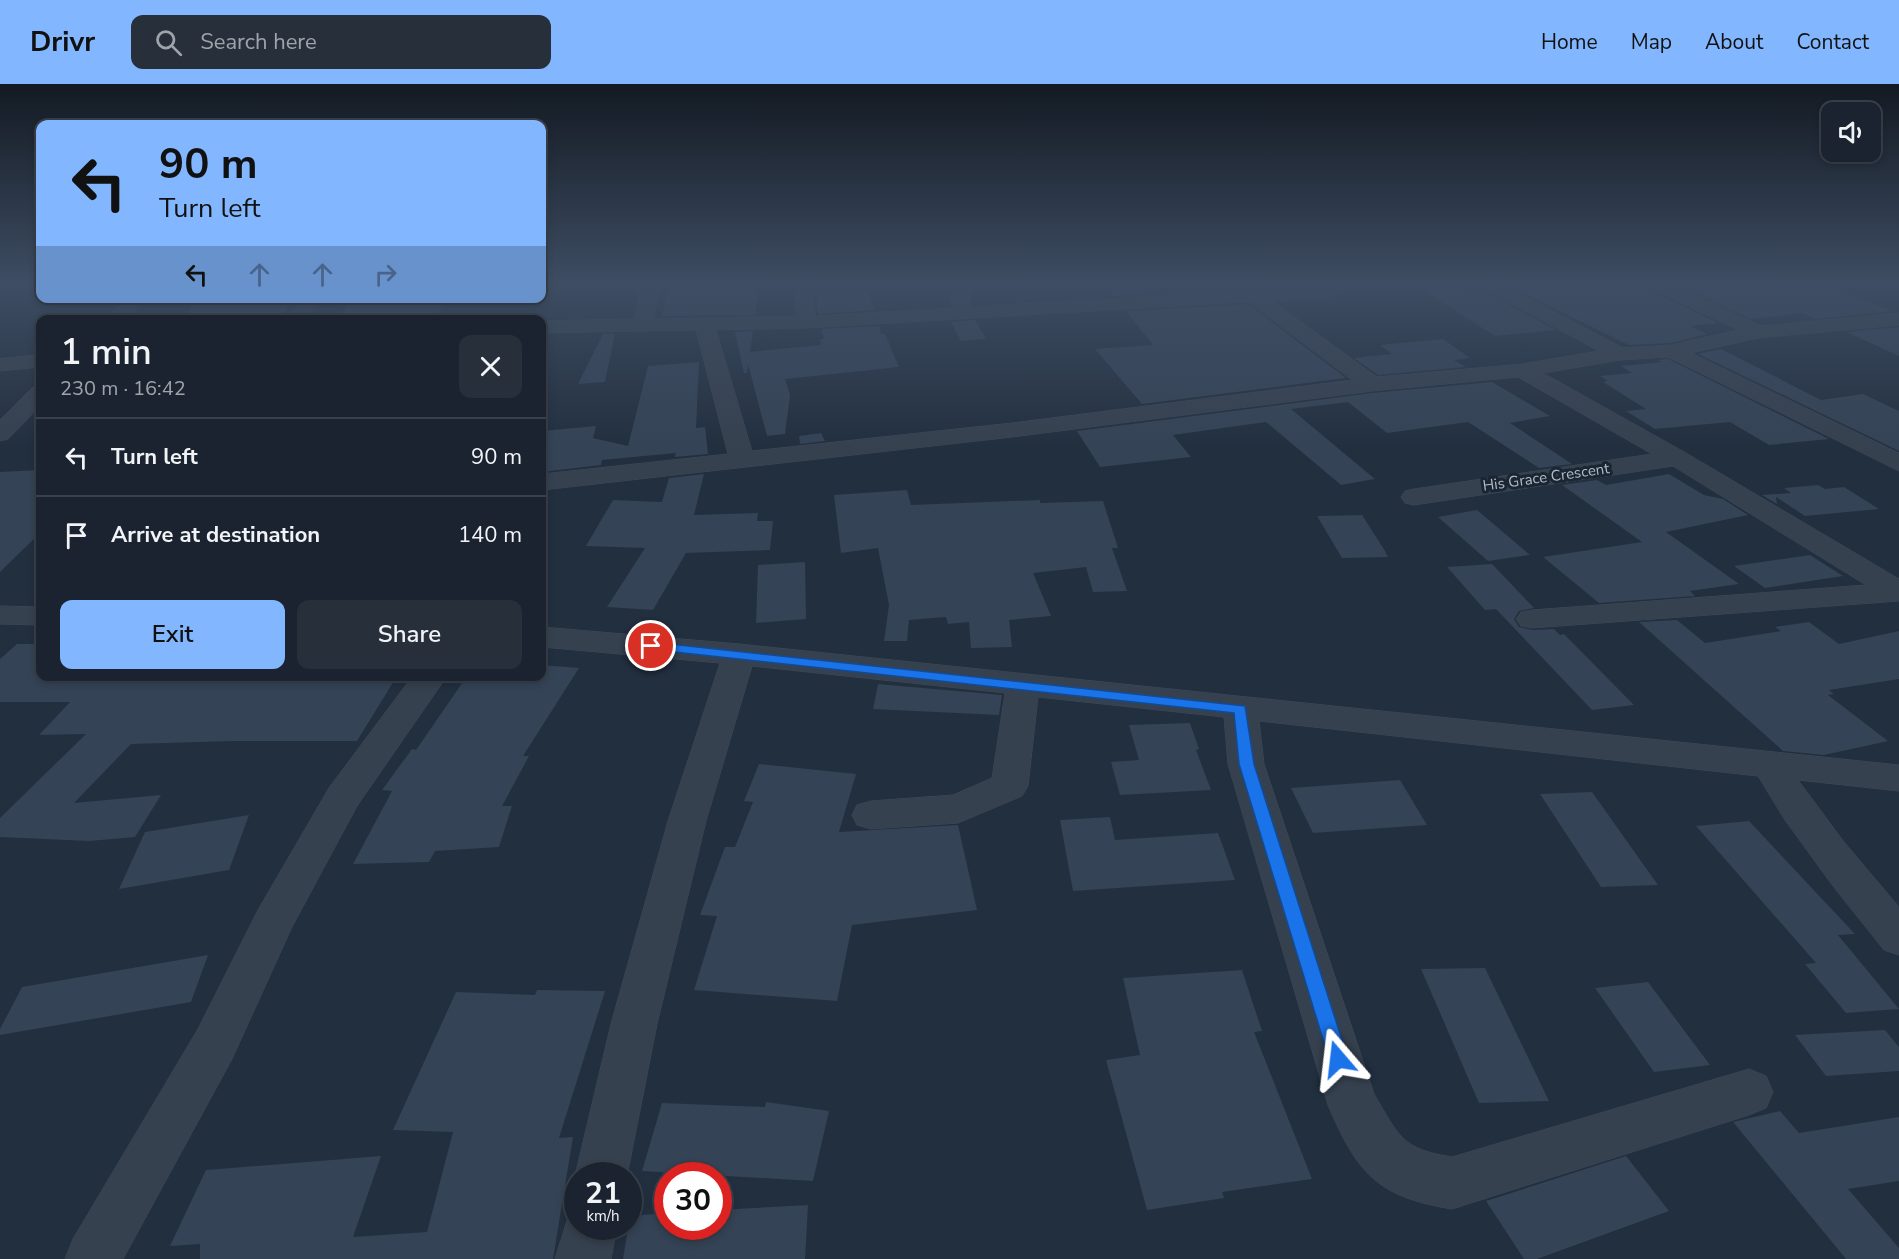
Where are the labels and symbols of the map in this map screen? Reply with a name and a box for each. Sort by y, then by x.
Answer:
street label: His Grace Crescent [1481,458,1611,496]
pin [625,620,676,671]
position arrow [1306,1027,1370,1091]
speed limit sign: 30 [654,1162,732,1240]

